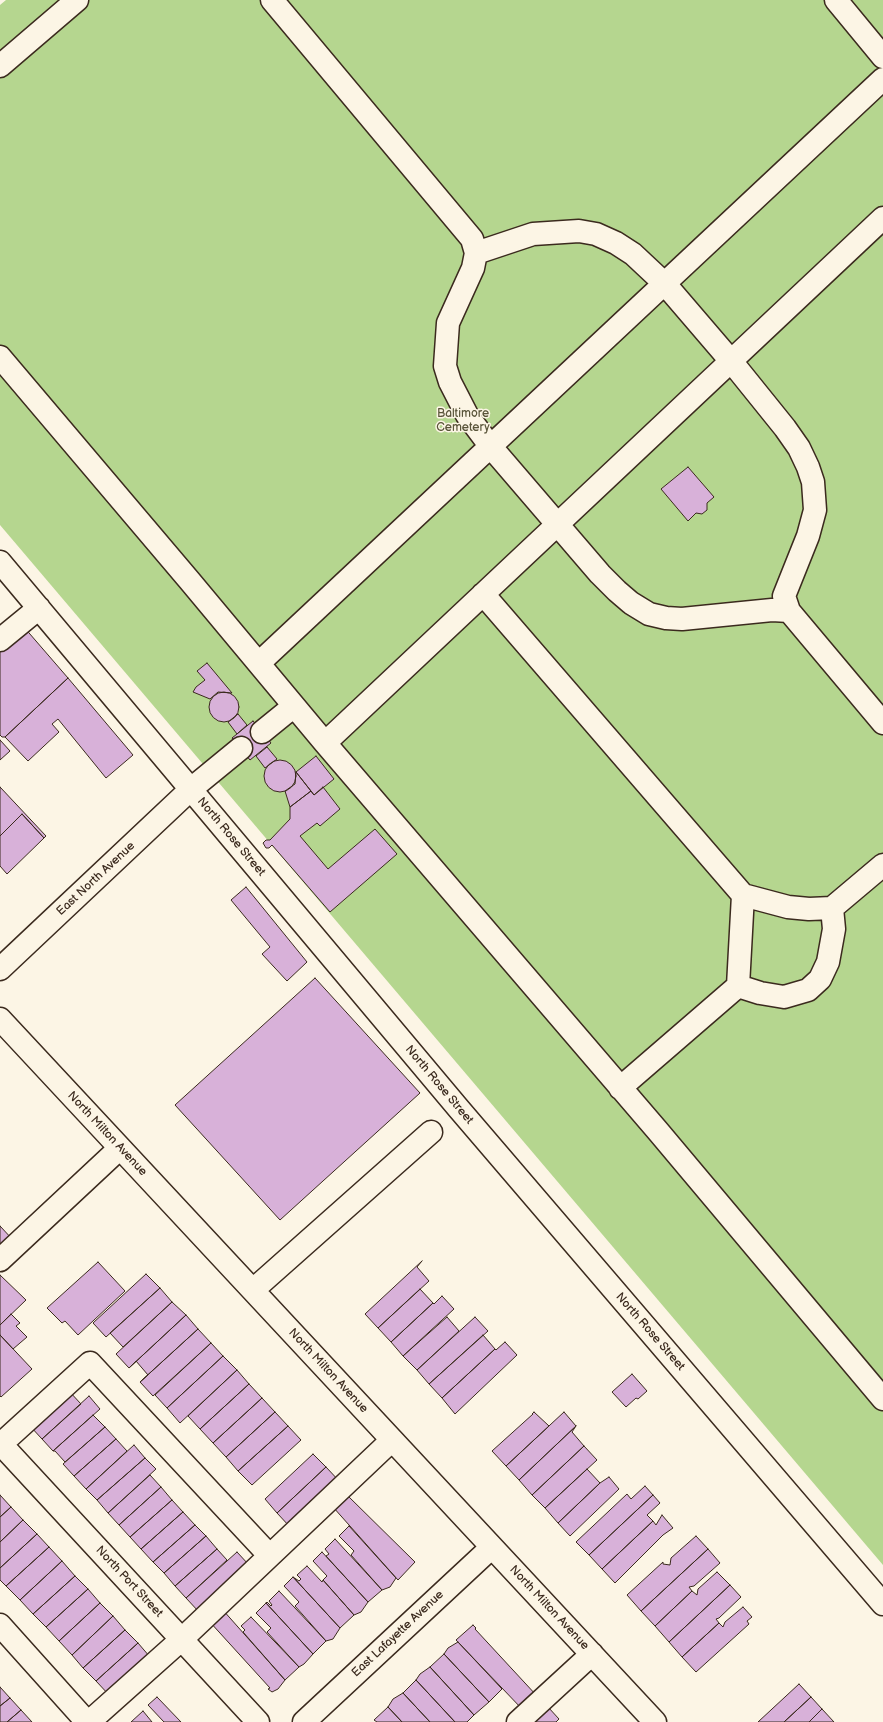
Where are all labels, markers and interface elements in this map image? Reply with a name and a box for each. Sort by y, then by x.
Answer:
park label: Baltimore Cemetery [436,407,490,435]
street label: North Rose Street [194,795,268,879]
street label: East North Avenue [54,839,138,919]
street label: North Rose Street [402,1043,476,1127]
street label: North Milton Avenue [64,1089,150,1179]
street label: North Rose Street [612,1290,688,1374]
street label: North Milton Avenue [285,1326,371,1416]
street label: North Port Street [92,1543,166,1621]
street label: North Milton Avenue [506,1563,592,1653]
street label: East Lafayette Avenue [349,1588,447,1680]

